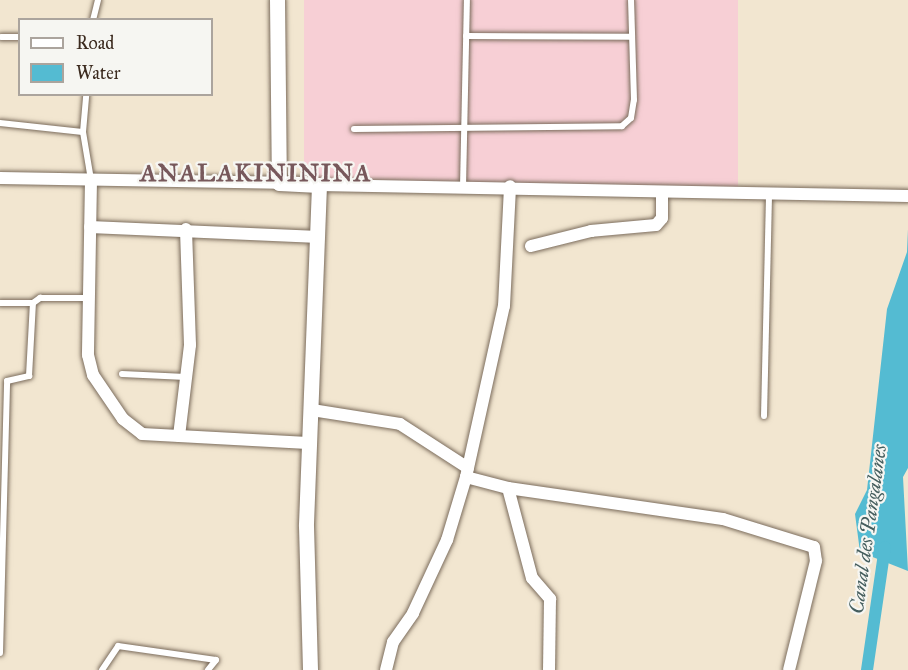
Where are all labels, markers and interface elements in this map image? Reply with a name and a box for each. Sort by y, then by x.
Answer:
legend [18,18,213,96]
text: Road [76,32,114,54]
text: Water [76,62,120,84]
district label: ANALAKINININA [140,160,372,188]
water label: Canal des Pangalanes [844,443,892,615]

